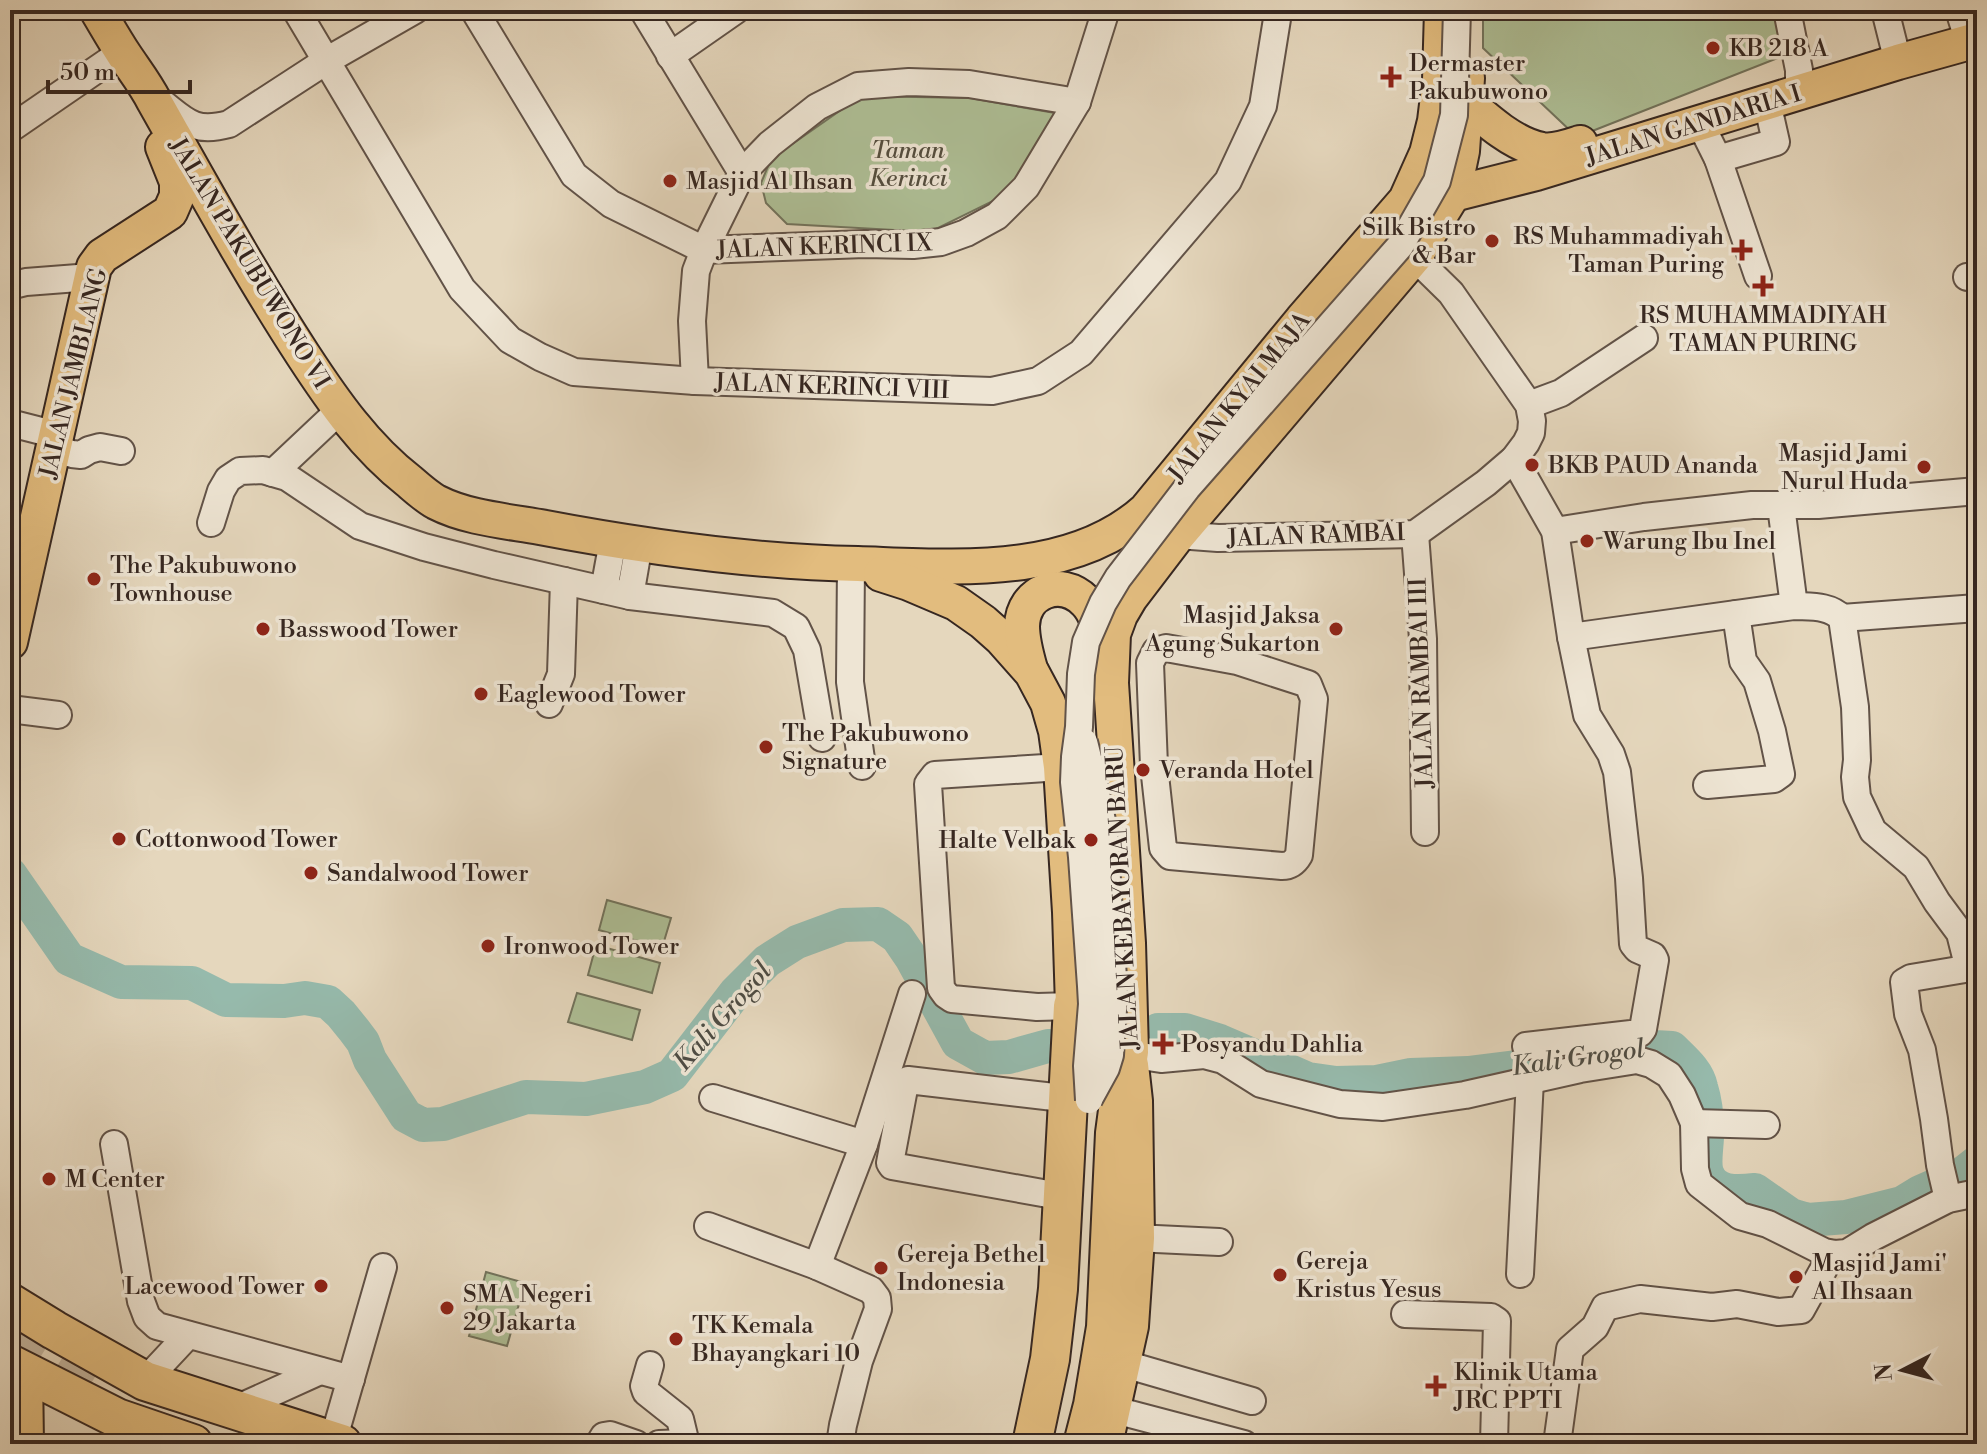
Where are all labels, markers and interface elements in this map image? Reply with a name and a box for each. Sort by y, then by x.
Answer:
place label: KB 218 A [1729,34,1829,64]
marker: KB 218 A [1704,39,1722,57]
scale bar [48,44,190,94]
place label: Dermaster Pakubuwono [1409,49,1548,107]
text: 50 m [60,58,115,88]
marker: Dermaster Pakubuwono [1380,66,1402,88]
street label: JALAN GANDARIA I [1581,79,1805,173]
street label: JALAN PAKUBUWONO VI [162,131,336,395]
park label: Taman Kerinci [869,136,948,194]
place label: Masjid Al Ihsan [686,167,853,197]
marker: Masjid Al Ihsan [661,172,679,190]
place label: Silk Bistro & Bar [1362,213,1476,271]
place label: RS Muhammadiyah Taman Puring [1514,222,1725,280]
street label: JALAN KERINCI IX [715,228,933,266]
marker: Silk Bistro & Bar [1483,232,1501,250]
marker: RS Muhammadiyah Taman Puring [1731,239,1753,261]
street label: JALAN JAMBLANG [33,265,115,483]
marker: RS MUHAMMADIYAH TAMAN PURING [1752,275,1774,297]
place label: RS MUHAMMADIYAH TAMAN PURING [1639,301,1887,359]
street label: JALAN KYAI MAJA [1161,306,1318,490]
street label: JALAN KERINCI VIII [713,368,950,406]
place label: Masjid Jami Nurul Huda [1778,439,1909,497]
place label: BKB PAUD Ananda [1547,451,1759,481]
marker: BKB PAUD Ananda [1523,456,1541,474]
marker: Masjid Jami Nurul Huda [1915,458,1933,476]
street label: JALAN RAMBAI [1225,518,1406,554]
place label: Warung Ibu Inel [1602,527,1776,557]
marker: Warung Ibu Inel [1578,532,1596,550]
place label: The Pakubuwono Townhouse [110,551,297,609]
marker: The Pakubuwono Townhouse [85,570,103,588]
street label: JALAN RAMBAI III [1403,577,1441,790]
place label: Masjid Jaksa Agung Sukarton [1144,601,1321,659]
place label: Basswood Tower [278,615,458,645]
marker: Basswood Tower [254,620,272,638]
marker: Masjid Jaksa Agung Sukarton [1327,620,1345,638]
place label: Eaglewood Tower [497,680,686,710]
marker: Eaglewood Tower [472,685,490,703]
place label: The Pakubuwono Signature [782,719,969,777]
marker: The Pakubuwono Signature [757,738,775,756]
street label: JALAN KEBAYORAN BARU [1100,745,1146,1051]
place label: Veranda Hotel [1158,756,1314,786]
marker: Veranda Hotel [1134,761,1152,779]
place label: Cottonwood Tower [135,825,338,855]
place label: Halte Velbak [938,826,1076,856]
marker: Cottonwood Tower [110,830,128,848]
marker: Halte Velbak [1082,831,1100,849]
place label: Sandalwood Tower [327,859,529,889]
marker: Sandalwood Tower [302,864,320,882]
place label: Ironwood Tower [504,932,679,962]
marker: Ironwood Tower [479,937,497,955]
water label: Kali Grogol [667,955,779,1078]
place label: Posyandu Dahlia [1181,1030,1364,1060]
marker: Posyandu Dahlia [1152,1033,1174,1055]
water label: Kali Grogol [1510,1033,1647,1083]
place label: M Center [65,1165,165,1195]
marker: M Center [40,1170,58,1188]
place label: Gereja Bethel Indonesia [897,1240,1045,1298]
place label: Gereja Kristus Yesus [1296,1247,1441,1305]
place label: Masjid Jami' Al Ihsaan [1811,1249,1947,1307]
marker: Gereja Bethel Indonesia [872,1259,890,1277]
marker: Gereja Kristus Yesus [1271,1266,1289,1284]
marker: Masjid Jami' Al Ihsaan [1787,1268,1805,1286]
place label: Lacewood Tower [124,1272,305,1302]
marker: Lacewood Tower [312,1277,330,1295]
place label: SMA Negeri 29 Jakarta [463,1280,592,1338]
marker: SMA Negeri 29 Jakarta [438,1299,456,1317]
place label: TK Kemala Bhayangkari 10 [691,1311,860,1369]
marker: TK Kemala Bhayangkari 10 [667,1330,685,1348]
north arrow [1863,1330,1943,1410]
place label: Klinik Utama JRC PPTI [1453,1358,1599,1416]
text: N [1870,1361,1899,1382]
marker: Klinik Utama JRC PPTI [1425,1375,1447,1397]

